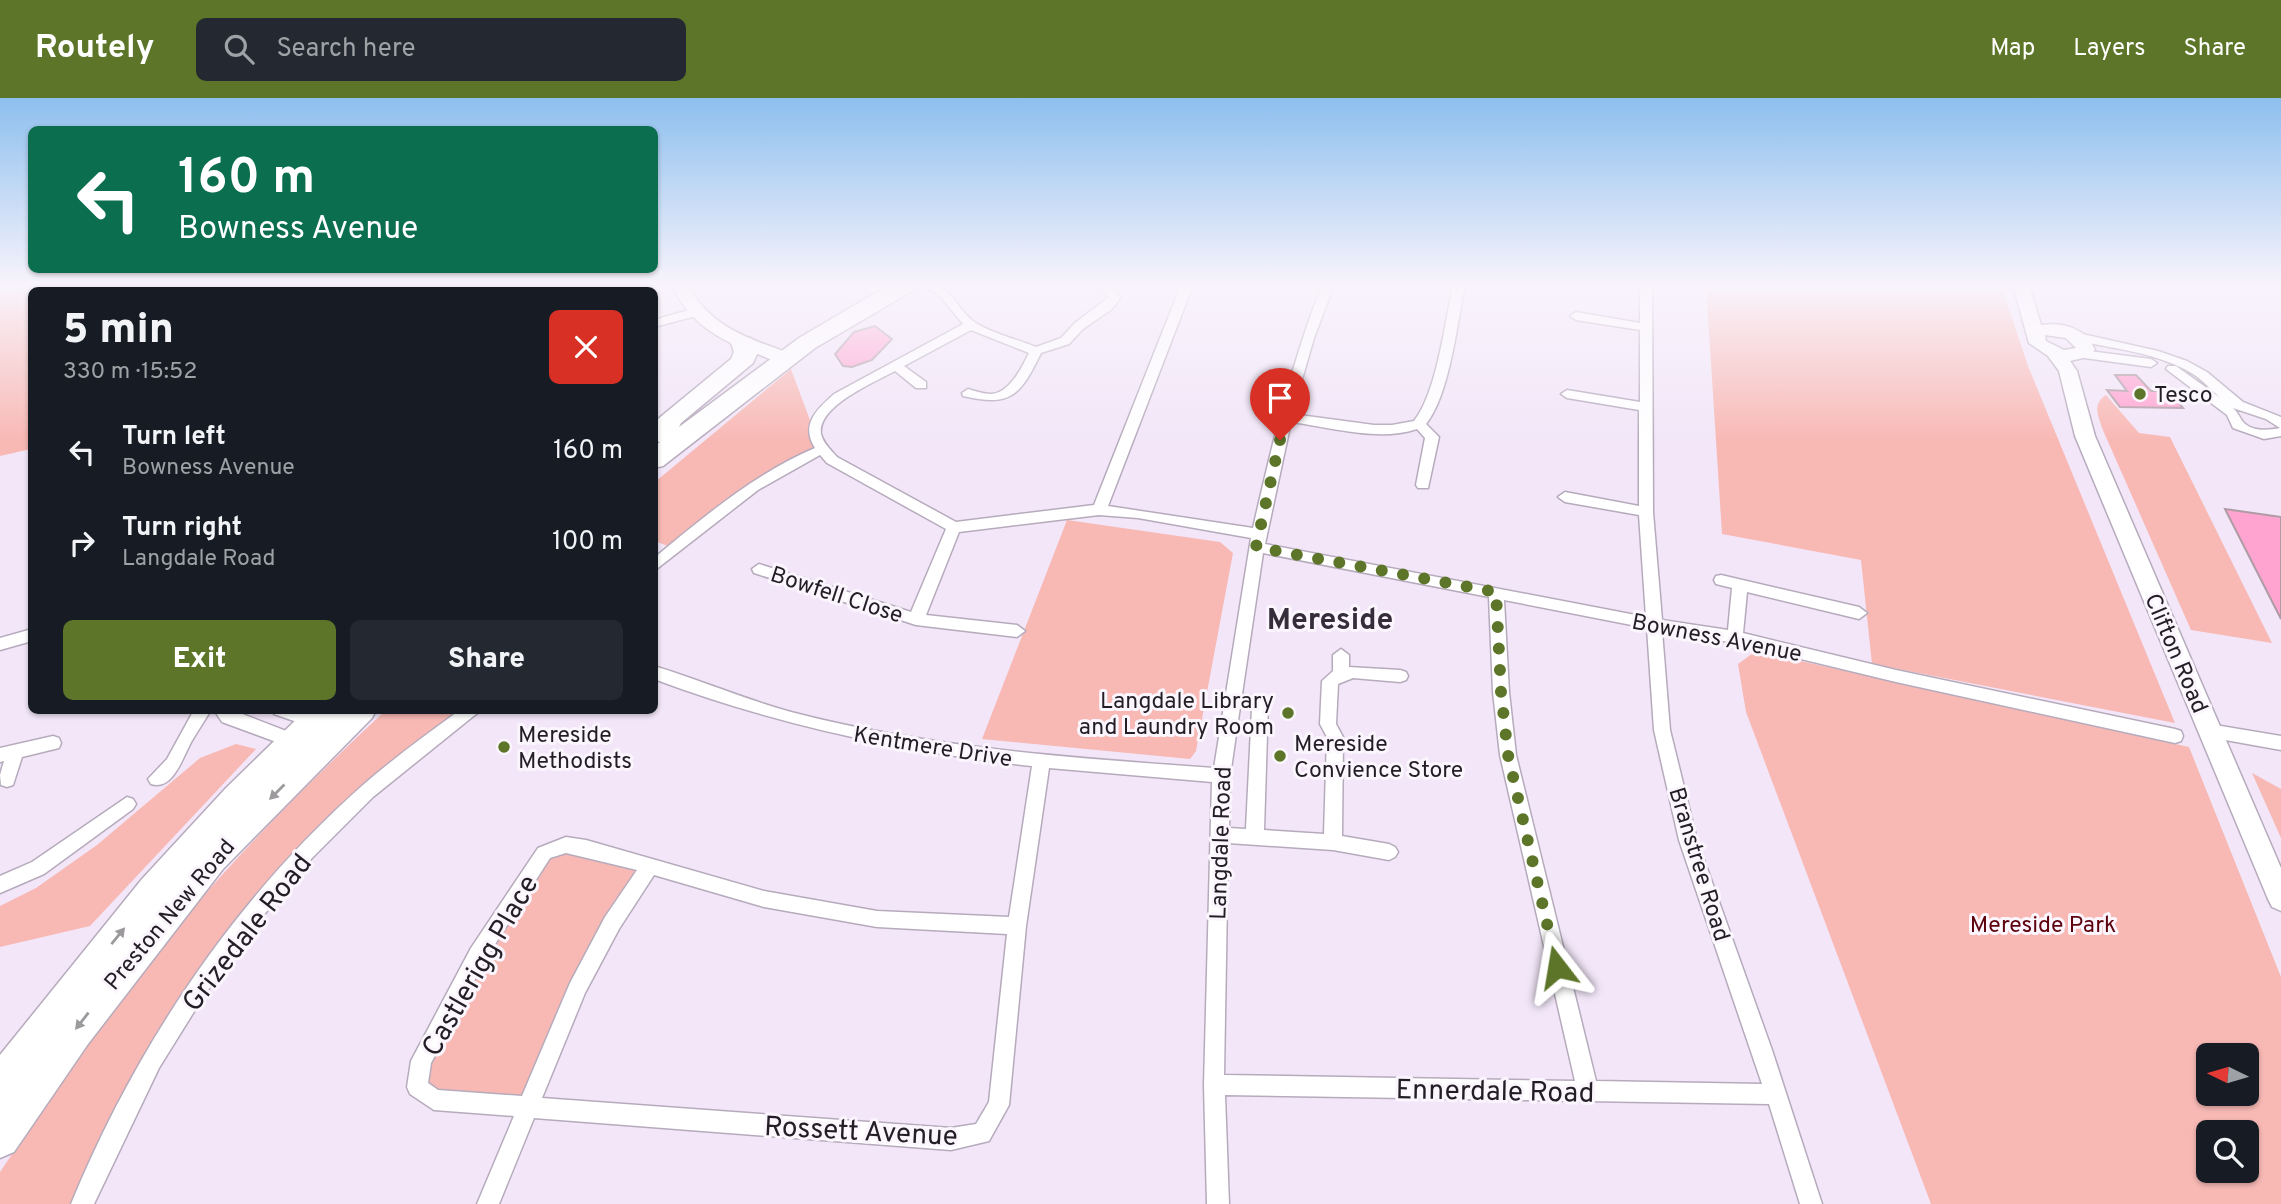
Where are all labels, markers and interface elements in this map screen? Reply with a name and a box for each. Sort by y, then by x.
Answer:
search box [196,18,686,81]
text: Routely [35,28,154,70]
icon: search [220,30,258,68]
text: Search here [276,33,415,66]
text: Map [1990,34,2035,64]
text: Layers [2073,34,2145,64]
text: Share [2183,34,2246,64]
text: 160 m [178,149,315,211]
icon: left [63,154,154,245]
text: Bowness Avenue [178,210,418,250]
text: 5 min [63,305,174,358]
button: close [549,310,623,384]
text: 330 m · 15:52 [63,358,197,387]
pin [1250,368,1310,440]
icon: arrive [1261,379,1299,417]
place label: Tesco [2154,382,2213,411]
marker: Tesco [2132,386,2148,402]
text: Turn left [122,421,226,454]
icon: left [63,433,101,471]
text: 160 m [553,435,623,468]
text: Bowness Avenue [122,454,295,483]
text: Turn right [122,512,242,545]
icon: right [63,524,101,562]
text: 100 m [552,526,623,559]
text: Langdale Road [122,545,275,574]
street label: Bowfell Close [766,561,906,631]
street label: Clifton Road [2136,590,2213,718]
district label: Mereside [1267,603,1393,640]
street label: Bowness Avenue [1629,609,1804,670]
button: Exit [63,620,336,700]
button: Share [350,620,623,700]
place label: Langdale Library and Laundry Room [1079,688,1274,743]
marker: Langdale Library and Laundry Room [1280,705,1296,721]
place label: Mereside Methodists [518,722,632,777]
street label: Kentmere Drive [851,722,1014,775]
place label: Mereside Convience Store [1294,731,1463,786]
marker: Mereside Methodists [496,739,512,755]
marker: Mereside Convience Store [1272,748,1288,764]
street label: Langdale Road [1205,766,1240,920]
one-way arrow [269,783,285,800]
street label: Branstree Road [1660,784,1735,945]
street label: Preston New Road [99,834,243,997]
street label: Grizedale Road [175,848,321,1020]
street label: Castlerigg Place [415,869,548,1064]
park label: Mereside Park [1970,912,2116,941]
one-way arrow [110,927,125,945]
position arrow [1520,930,1594,1004]
one-way arrow [75,1012,90,1030]
north arrow [2196,1043,2259,1106]
map controls [2196,1043,2259,1183]
street label: Ennerdale Road [1395,1073,1595,1113]
street label: Rossett Avenue [763,1110,959,1156]
button: search [2196,1120,2259,1183]

